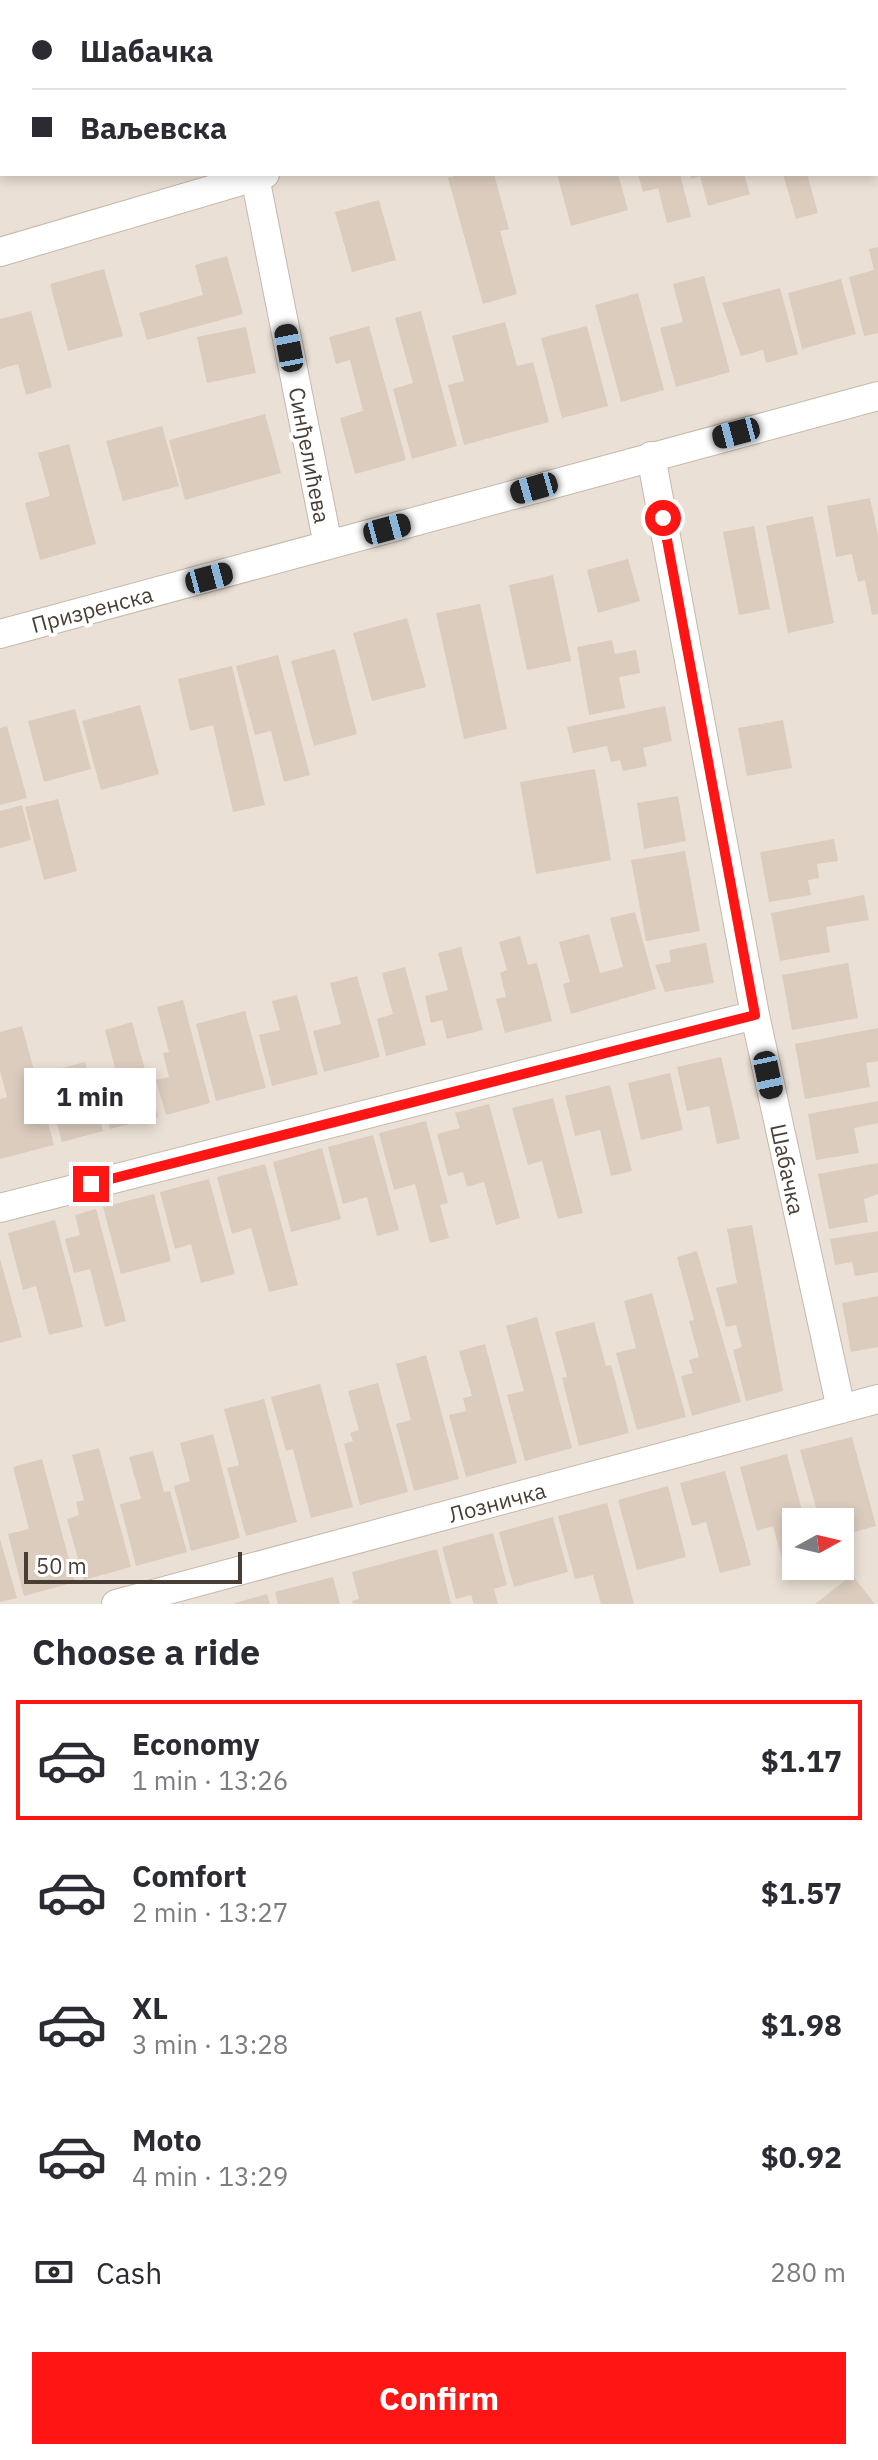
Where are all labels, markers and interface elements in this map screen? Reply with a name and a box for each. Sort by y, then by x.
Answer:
text: Шабачка [80,31,213,70]
text: Ваљевска [80,108,227,147]
car [273,322,305,374]
street label: Синђелићева [283,385,337,526]
car [710,415,762,451]
car [508,470,560,506]
route start [645,500,681,536]
car [361,511,413,547]
car [183,560,235,596]
street label: Призренска [28,579,156,639]
car [751,1049,785,1101]
callout: 1 min [25,1068,157,1124]
text: 1 min [56,1079,124,1113]
street label: Шабачка [764,1121,812,1217]
route end [73,1166,109,1202]
street label: Лозничка [445,1475,549,1529]
north arrow [782,1508,854,1580]
map controls [782,1508,854,1580]
scale bar [24,1548,242,1584]
text: 50 m [36,1551,87,1580]
text: Choose a ride [32,1628,260,1675]
icon: car [36,1724,108,1796]
text: Economy [132,1724,260,1763]
text: $1.17 [761,1741,842,1780]
text: 1 min · 13:26 [132,1763,288,1797]
icon: car [36,1856,108,1928]
text: Comfort [132,1856,247,1895]
text: $1.57 [761,1873,842,1912]
text: 2 min · 13:27 [132,1895,288,1929]
icon: car [36,1988,108,2060]
text: XL [132,1988,168,2027]
text: $1.98 [761,2005,842,2044]
text: 3 min · 13:28 [132,2027,288,2061]
icon: car [36,2120,108,2192]
text: Moto [132,2120,202,2159]
text: $0.92 [761,2137,842,2176]
text: 4 min · 13:29 [132,2159,288,2193]
icon: cash [32,2250,76,2294]
text: Cash [96,2253,162,2292]
text: 280 m [770,2255,846,2289]
button: Confirm [32,2352,846,2444]

